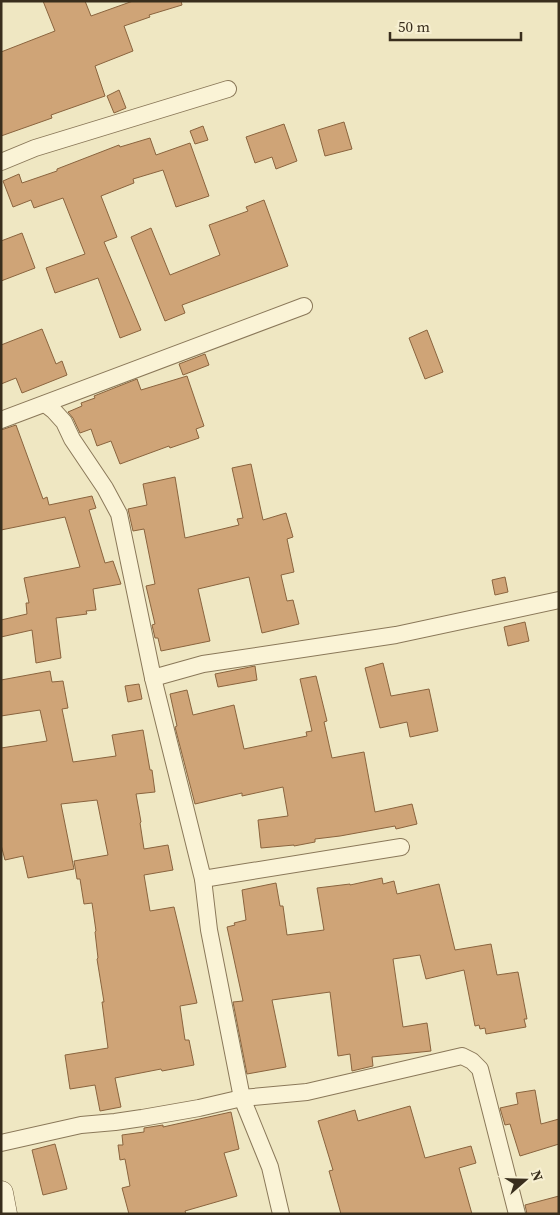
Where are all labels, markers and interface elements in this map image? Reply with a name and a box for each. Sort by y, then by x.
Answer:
scale bar [390,10,521,42]
text: 50 m [398,16,430,37]
north arrow [500,1155,550,1205]
text: N [526,1167,548,1184]

